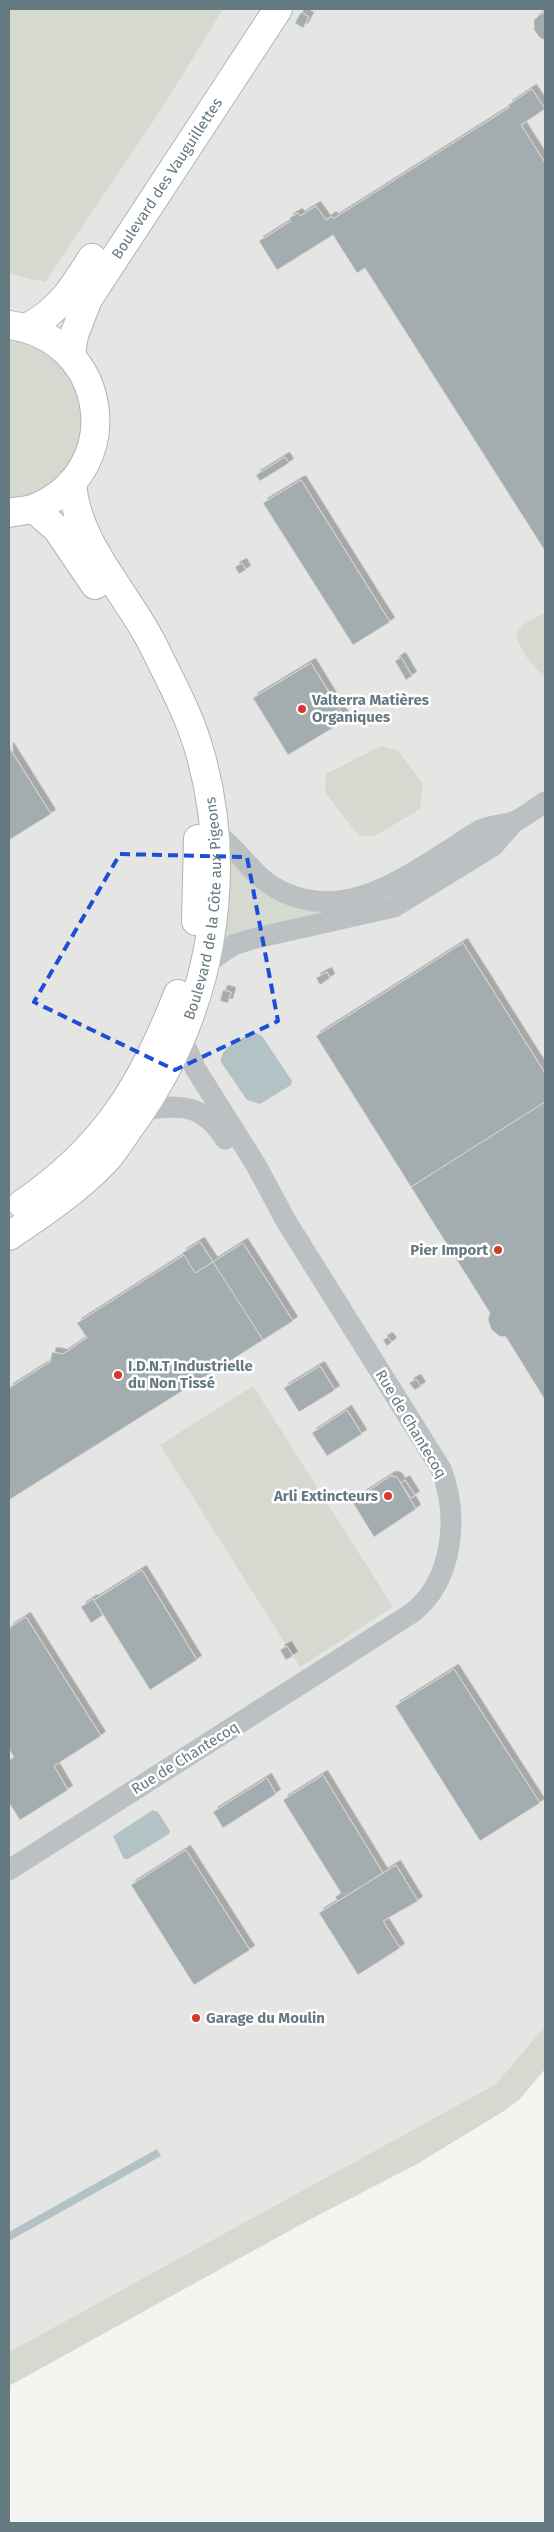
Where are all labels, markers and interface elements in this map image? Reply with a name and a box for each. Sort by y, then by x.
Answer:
street label: Boulevard des Vauguillettes [108,94,226,262]
place label: Valterra Matières Organiques [311,691,429,726]
marker: Valterra Matières Organiques [296,703,308,715]
street label: Boulevard de la Côte aux Pigeons [180,796,225,1022]
place label: Pier Import [410,1241,488,1259]
marker: Pier Import [492,1244,504,1256]
place label: I.D.N.T Industrielle du Non Tissé [128,1357,253,1392]
street label: Rue de Chantecoq [372,1367,450,1481]
marker: I.D.N.T Industrielle du Non Tissé [112,1369,124,1381]
place label: Arli Extincteurs [273,1487,378,1505]
marker: Arli Extincteurs [382,1490,394,1502]
street label: Rue de Chantecoq [128,1718,242,1798]
place label: Garage du Moulin [206,2009,325,2027]
marker: Garage du Moulin [190,2012,202,2024]

